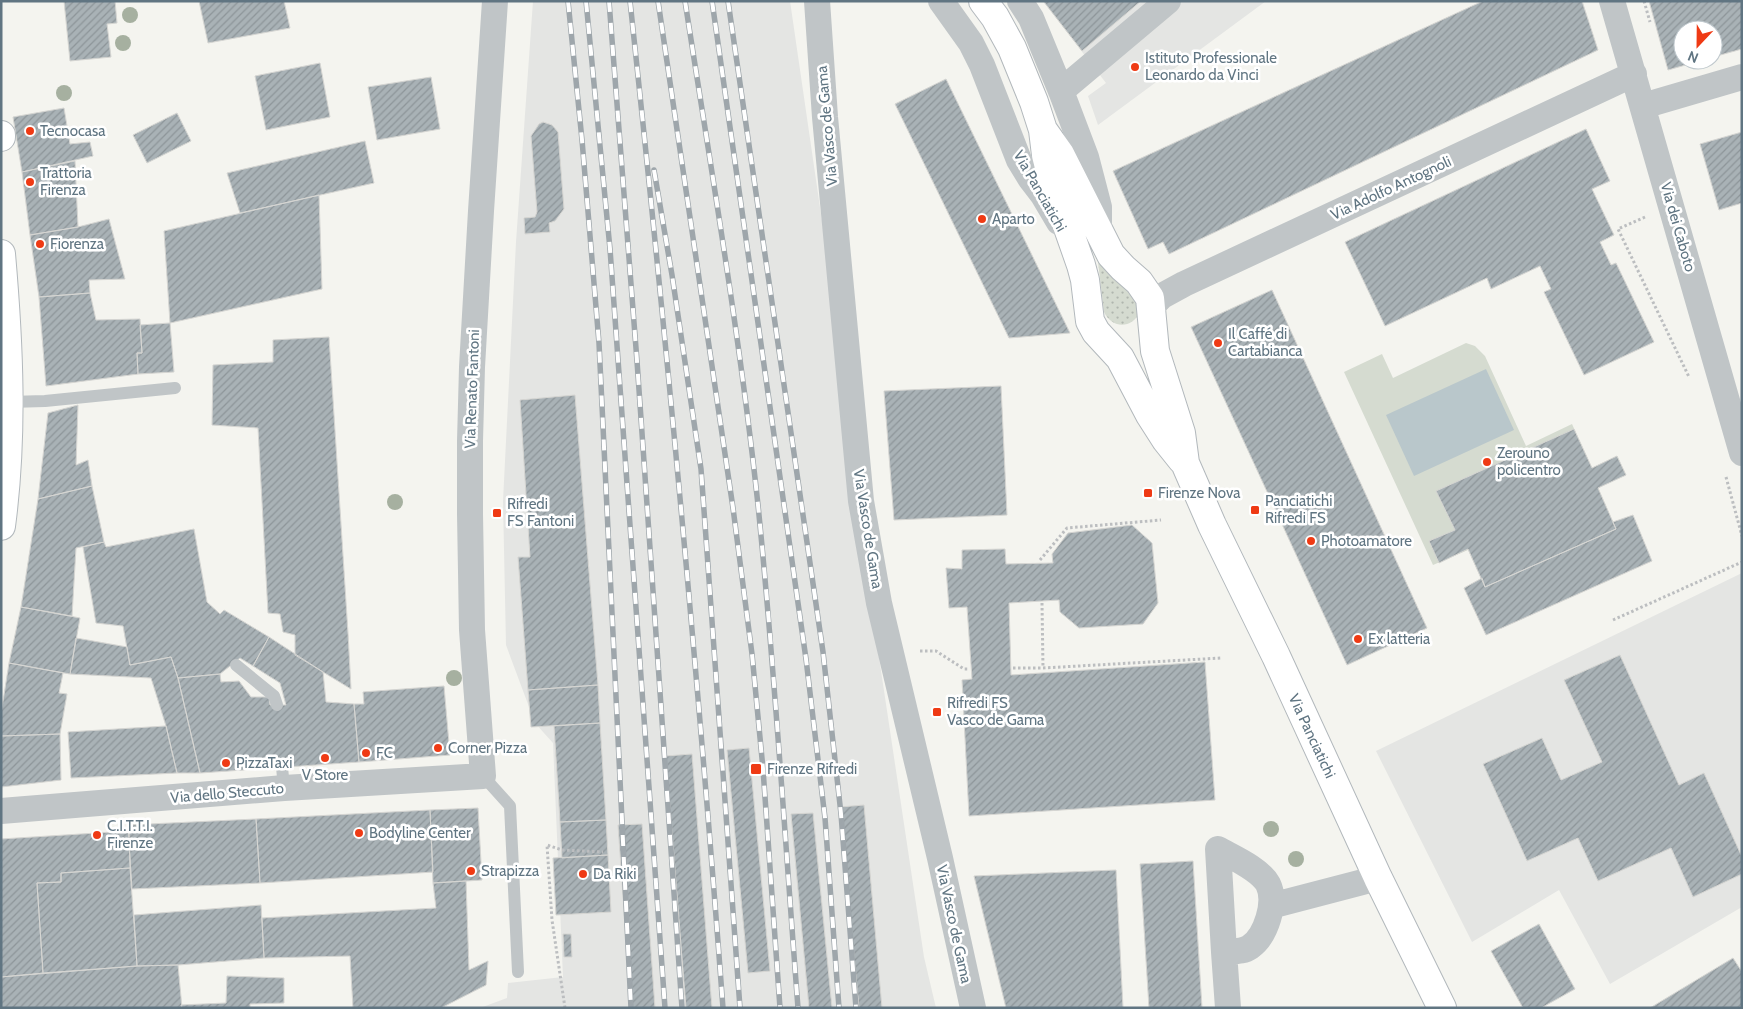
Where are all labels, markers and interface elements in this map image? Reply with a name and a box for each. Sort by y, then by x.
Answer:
north arrow [1673,20,1723,70]
text: N [1685,47,1701,67]
place label: Istituto Professionale Leonardo da Vinci [1145,49,1277,84]
marker: Istituto Professionale Leonardo da Vinci [1129,61,1141,73]
street label: Via Vasco de Gama [813,64,841,187]
place label: Tecnocasa [40,122,106,140]
marker: Tecnocasa [24,125,36,137]
street label: Via Panciatichi [1009,147,1071,235]
street label: Via Adolfo Antognoli [1328,152,1454,224]
place label: Trattoria Firenza [40,164,93,199]
marker: Trattoria Firenza [24,176,36,188]
street label: Via dei Caboto [1657,180,1699,274]
place label: Aparto [992,210,1035,228]
marker: Aparto [976,213,988,225]
place label: Fiorenza [50,235,105,253]
marker: Fiorenza [34,238,46,250]
place label: Il Caffé di Cartabianca [1228,325,1303,360]
street label: Via Renato Fantoni [461,329,483,449]
marker: Il Caffé di Cartabianca [1212,337,1224,349]
place label: Zerouno policentro [1497,444,1561,479]
marker: Zerouno policentro [1481,456,1493,468]
street label: Via Vasco de Gama [850,468,886,591]
place label: Firenze Nova [1158,484,1241,502]
marker: Firenze Nova [1142,487,1154,499]
place label: Panciatichi Rifredi FS [1265,492,1332,527]
place label: Rifredi FS Fantoni [507,495,574,530]
marker: Panciatichi Rifredi FS [1249,504,1261,516]
marker: Rifredi FS Fantoni [491,507,503,519]
place label: Photoamatore [1321,532,1412,550]
marker: Photoamatore [1305,535,1317,547]
place label: Ex latteria [1368,630,1431,648]
marker: Ex latteria [1352,633,1364,645]
street label: Via Panciatichi [1285,691,1339,781]
place label: Rifredi FS Vasco de Gama [947,694,1045,729]
marker: Rifredi FS Vasco de Gama [931,706,943,718]
place label: Corner Pizza [448,739,528,757]
marker: Corner Pizza [432,742,444,754]
place label: FC [376,744,393,762]
marker: FC [360,747,372,759]
marker: V Store [319,752,331,764]
place label: PizzaTaxi [236,754,292,772]
marker: PizzaTaxi [220,757,232,769]
place label: Firenze Rifredi [767,760,857,778]
marker: Firenze Rifredi [749,762,763,776]
place label: V Store [302,766,349,784]
street label: Via dello Steccuto [169,779,285,807]
place label: C.I.T.T.I. Firenze [107,817,153,852]
place label: Bodyline Center [369,824,471,842]
marker: Bodyline Center [353,827,365,839]
marker: C.I.T.T.I. Firenze [91,829,103,841]
place label: Strapizza [481,862,540,880]
street label: Via Vasco de Gama [933,863,976,986]
marker: Strapizza [465,865,477,877]
place label: Da Riki [593,865,636,883]
marker: Da Riki [577,868,589,880]

